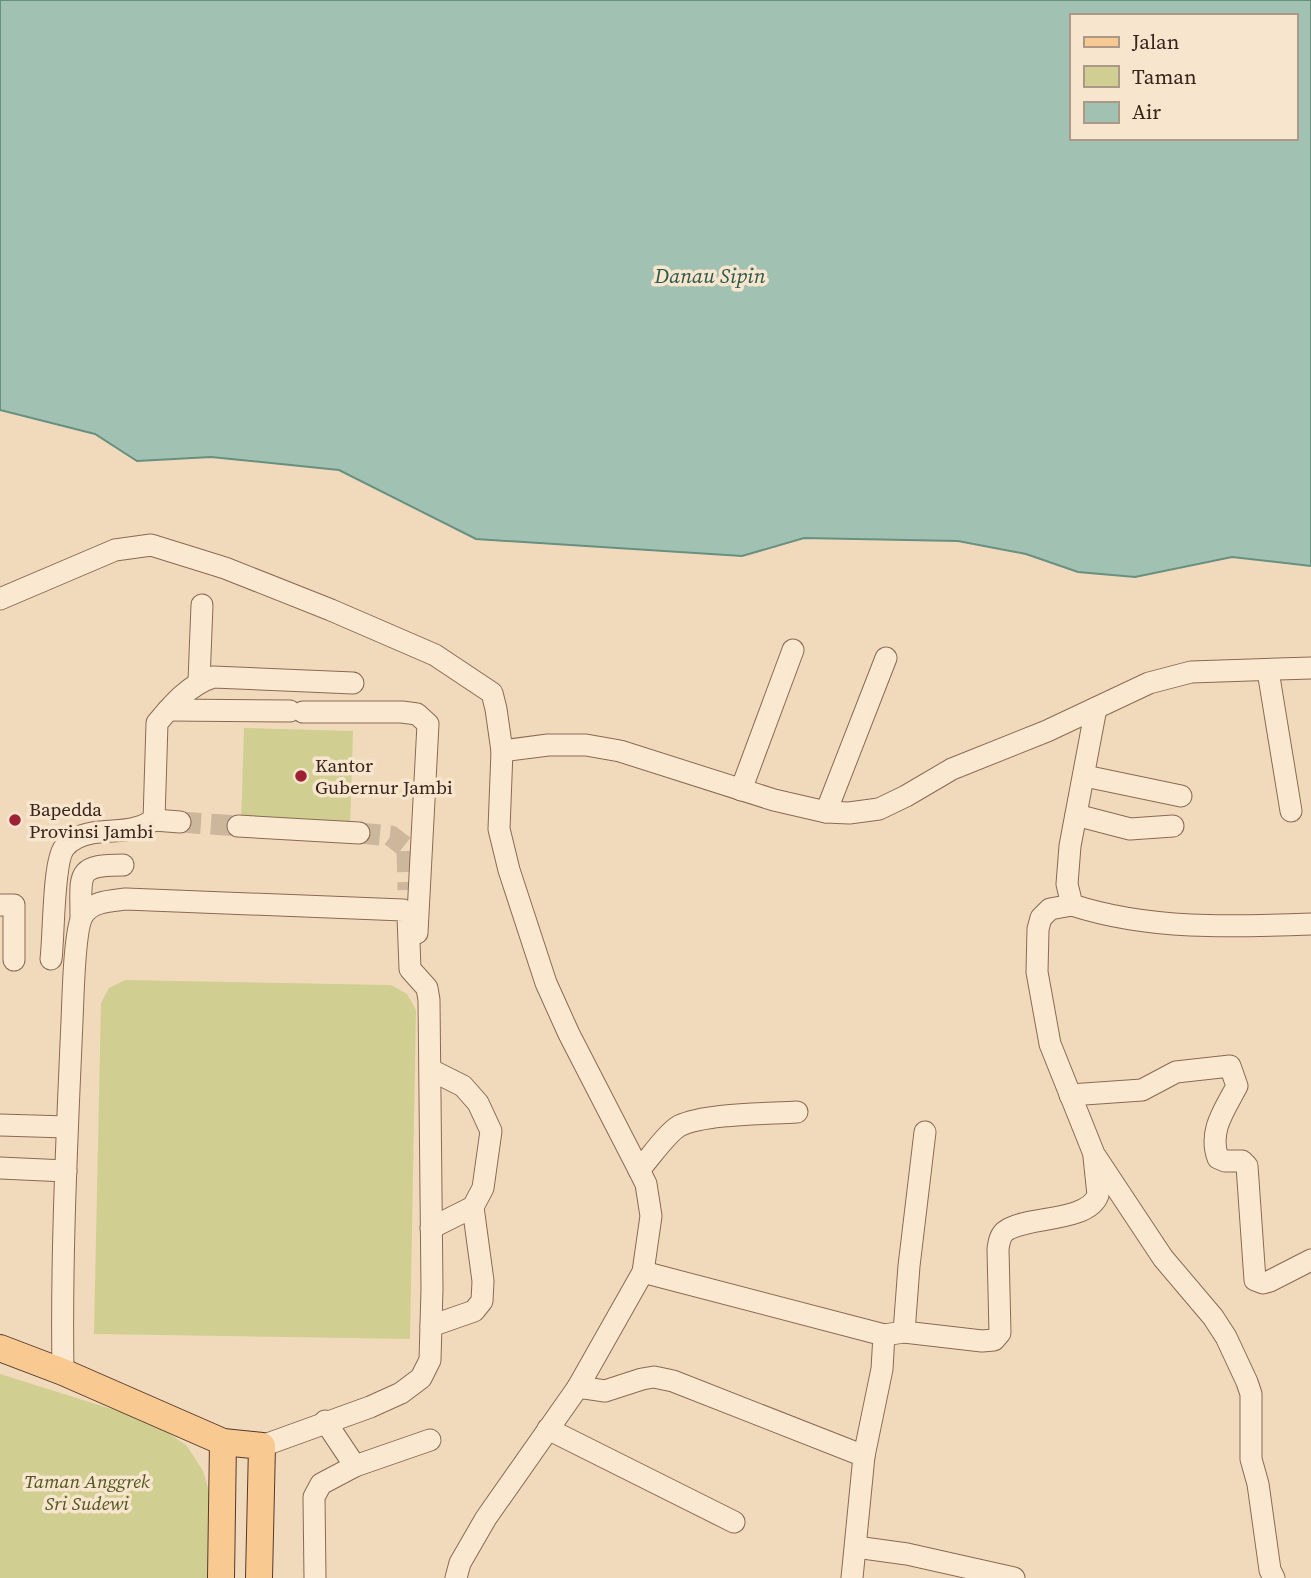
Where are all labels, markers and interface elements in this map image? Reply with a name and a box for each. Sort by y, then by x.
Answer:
legend [1070,14,1297,140]
text: Jalan [1131,27,1180,56]
text: Taman [1132,62,1197,91]
text: Air [1132,97,1161,126]
water label: Danau Sipin [654,261,766,290]
place label: Kantor Gubernur Jambi [315,752,453,800]
marker: Kantor Gubernur Jambi [293,768,309,784]
place label: Bapedda Provinsi Jambi [29,796,154,844]
marker: Bapedda Provinsi Jambi [7,812,23,828]
park label: Taman Anggrek Sri Sudewi [24,1468,150,1516]

